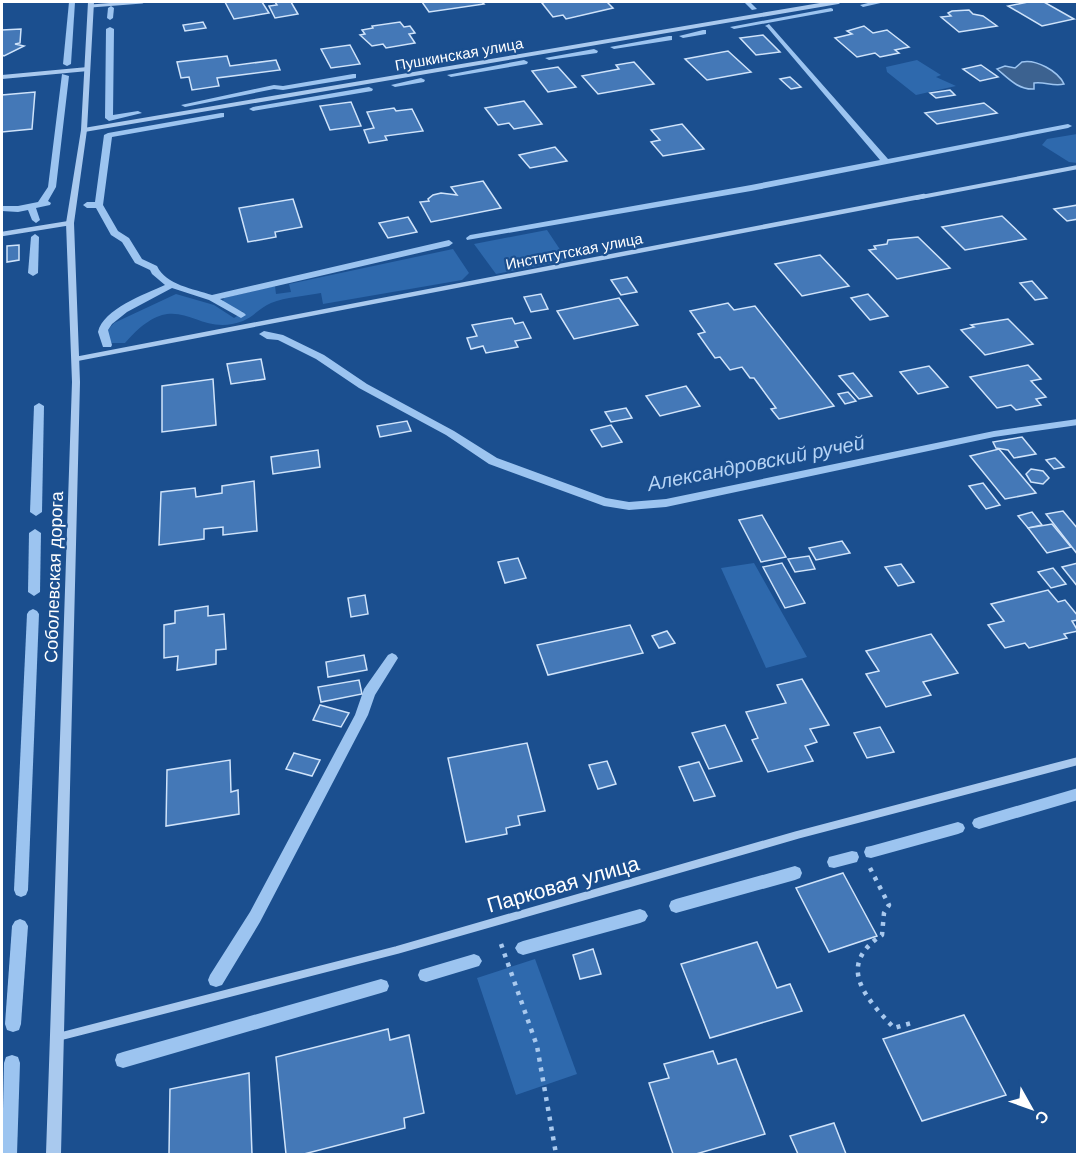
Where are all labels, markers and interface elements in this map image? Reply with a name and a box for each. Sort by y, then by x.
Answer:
street label: Пушкинская улица [394,34,525,74]
street label: Институтская улица [504,229,645,273]
water label: Александровский ручей [645,431,866,495]
street label: Соболевская дорога [41,490,67,663]
street label: Парковая улица [484,851,642,917]
north arrow [1001,1078,1061,1138]
text: С [1032,1107,1052,1128]

